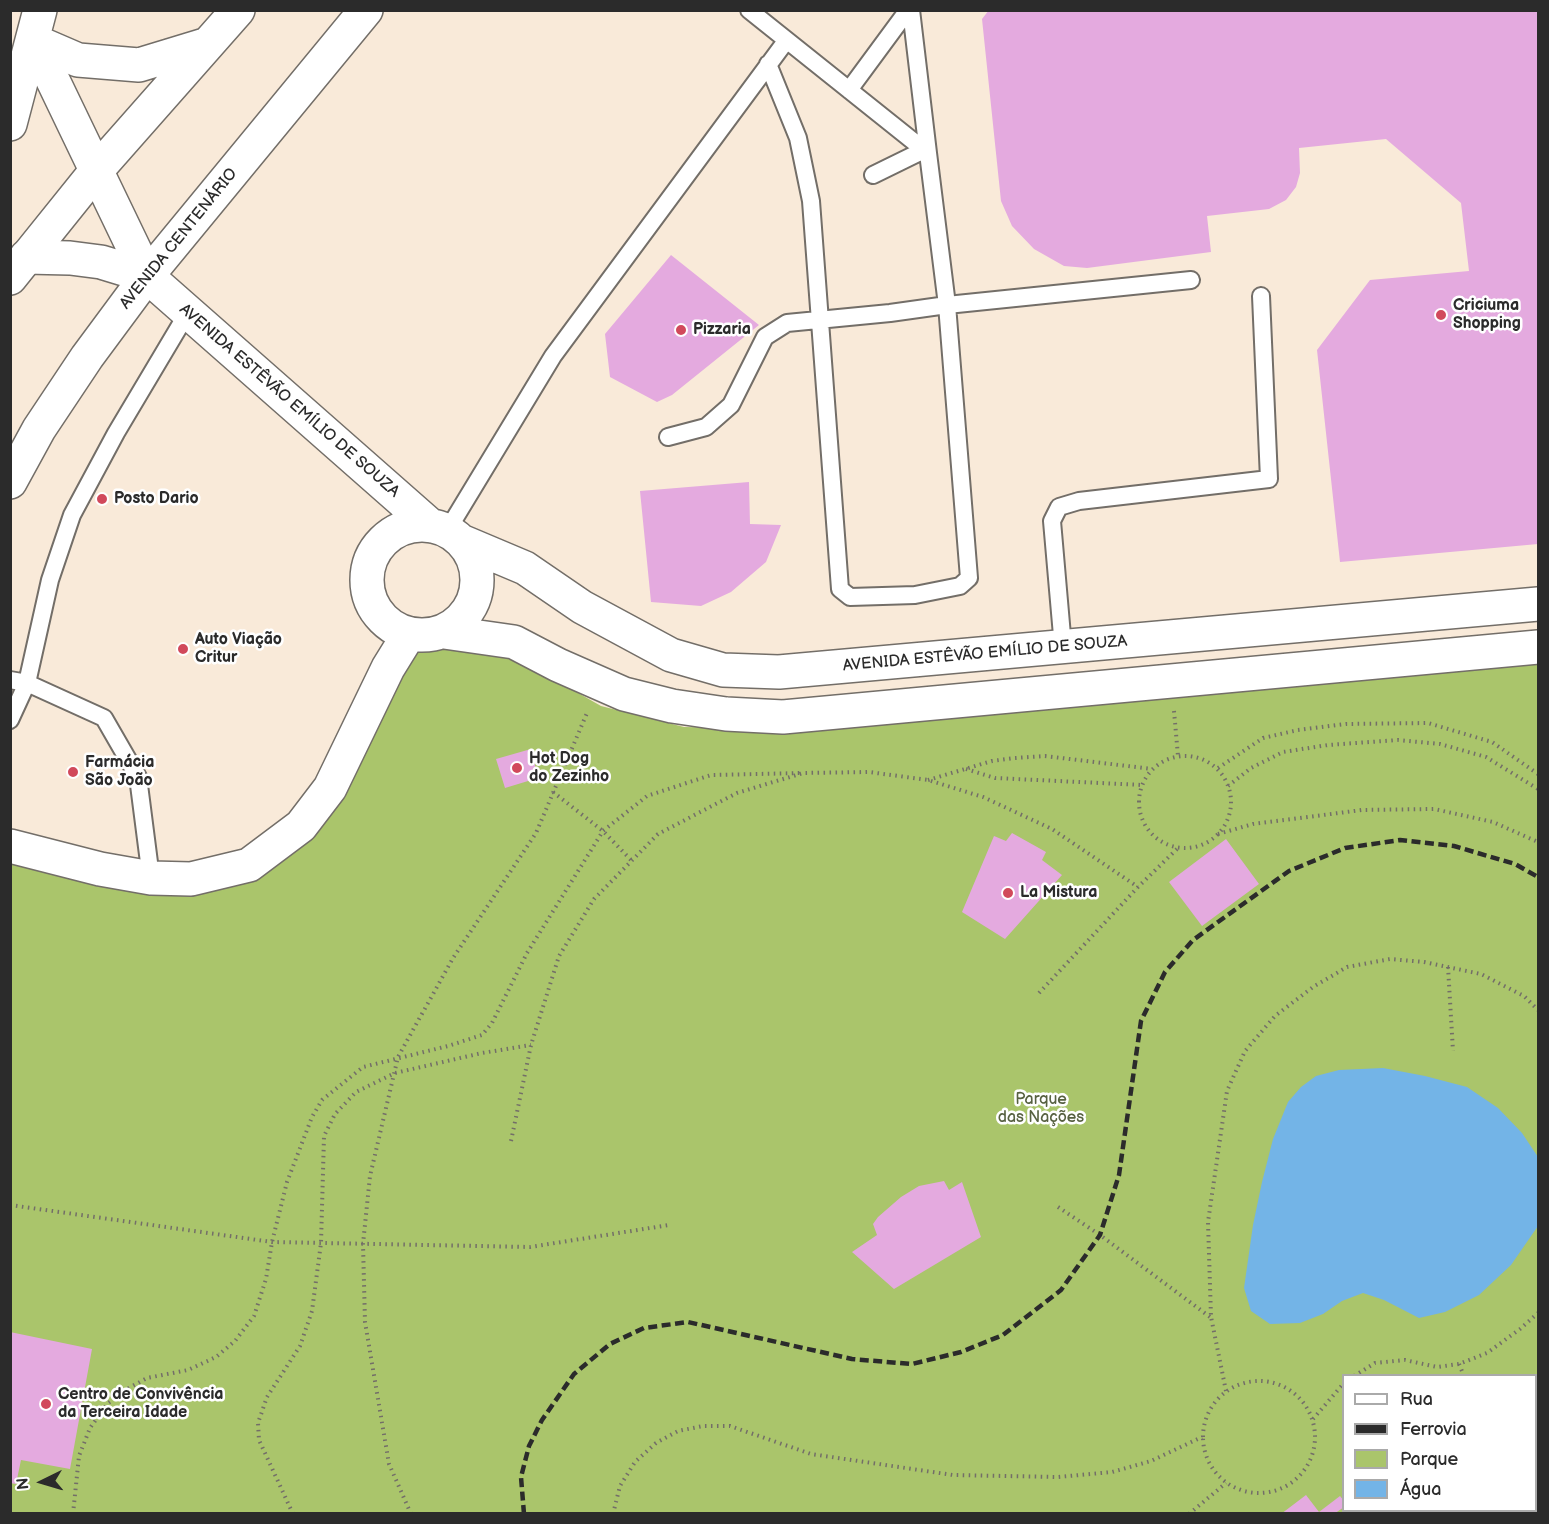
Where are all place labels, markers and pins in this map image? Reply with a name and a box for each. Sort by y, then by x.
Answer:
place label: Criciuma Shopping [1453,296,1521,334]
marker: Criciuma Shopping [1434,308,1448,322]
place label: Pizzaria [693,320,751,340]
marker: Pizzaria [674,323,688,337]
place label: Posto Dario [114,489,199,509]
marker: Posto Dario [95,492,109,506]
place label: Auto Viação Critur [195,630,282,668]
marker: Auto Viação Critur [176,642,190,656]
place label: Hot Dog do Zezinho [529,749,609,787]
place label: Farmácia São João [85,753,154,791]
marker: Hot Dog do Zezinho [510,761,524,775]
marker: Farmácia São João [66,765,80,779]
place label: La Mistura [1020,883,1098,903]
marker: La Mistura [1001,886,1015,900]
place label: Centro de Convivência da Terceira Idade [58,1385,224,1423]
marker: Centro de Convivência da Terceira Idade [39,1397,53,1411]

